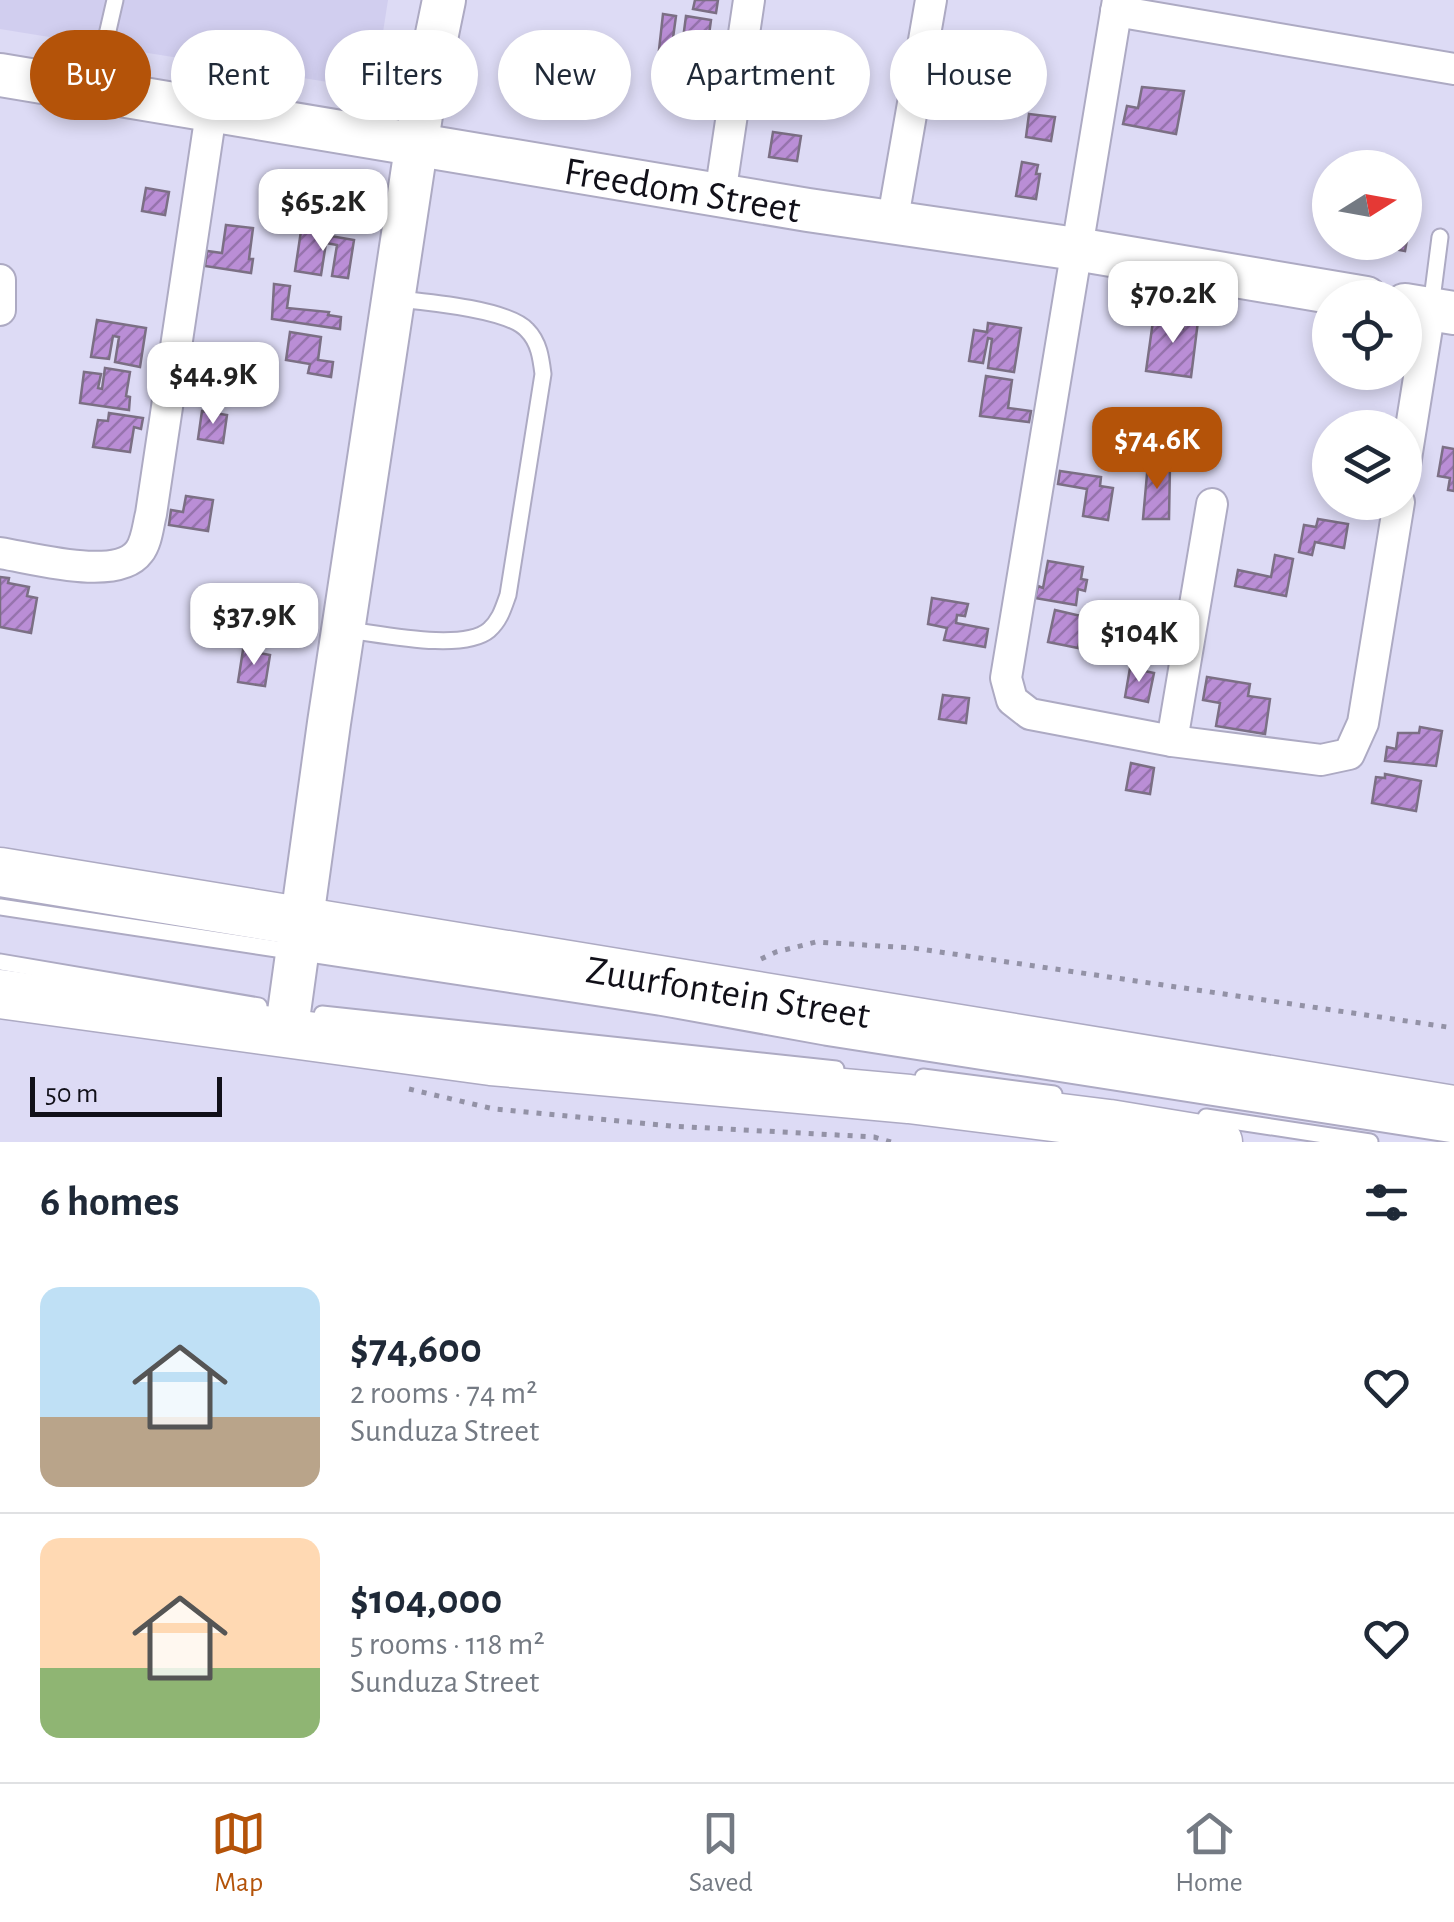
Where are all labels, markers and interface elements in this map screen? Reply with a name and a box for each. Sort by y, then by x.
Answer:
chip: Buy [30,30,151,120]
chip: Rent [171,30,305,120]
chip: Filters [325,30,478,120]
chip: New [498,30,631,120]
chip: Apartment [651,30,870,120]
chip: House [890,30,1047,120]
north arrow [1312,150,1422,260]
map controls [1312,150,1422,520]
street label: Freedom Street [561,152,803,230]
pin: $65.2K [242,169,404,254]
text: $65.2K [281,185,365,217]
pin: $70.2K [1092,261,1254,346]
text: $70.2K [1130,277,1216,309]
button: locate [1312,280,1422,390]
pin: $44.9K [132,342,294,427]
text: $44.9K [169,358,257,390]
pin: $74.6K [1076,407,1238,492]
button: layers [1312,410,1422,520]
text: $74.6K [1114,423,1200,455]
pin: $37.9K [173,583,335,668]
text: $37.9K [212,599,296,631]
pin: $104K [1069,600,1209,685]
text: $104K [1100,616,1178,648]
street label: Zuurfontein Street [583,950,873,1036]
scale bar [30,1072,222,1116]
text: 50 m [45,1080,99,1108]
icon: filters [1359,1175,1414,1230]
text: 6 homes [40,1181,179,1223]
icon: home [120,1327,240,1447]
text: $74,600 [350,1328,482,1370]
icon: heart [1359,1360,1414,1415]
text: 2 rooms · 74 m² [350,1377,537,1409]
text: Sunduza Street [350,1415,539,1447]
icon: home [120,1578,240,1698]
text: $104,000 [350,1579,502,1621]
icon: heart [1359,1611,1414,1666]
text: 5 rooms · 118 m² [350,1628,545,1660]
text: Sunduza Street [350,1666,539,1698]
tab: Map [211,1806,266,1900]
tab: Saved [689,1806,753,1900]
tab: Home [1175,1806,1243,1900]

